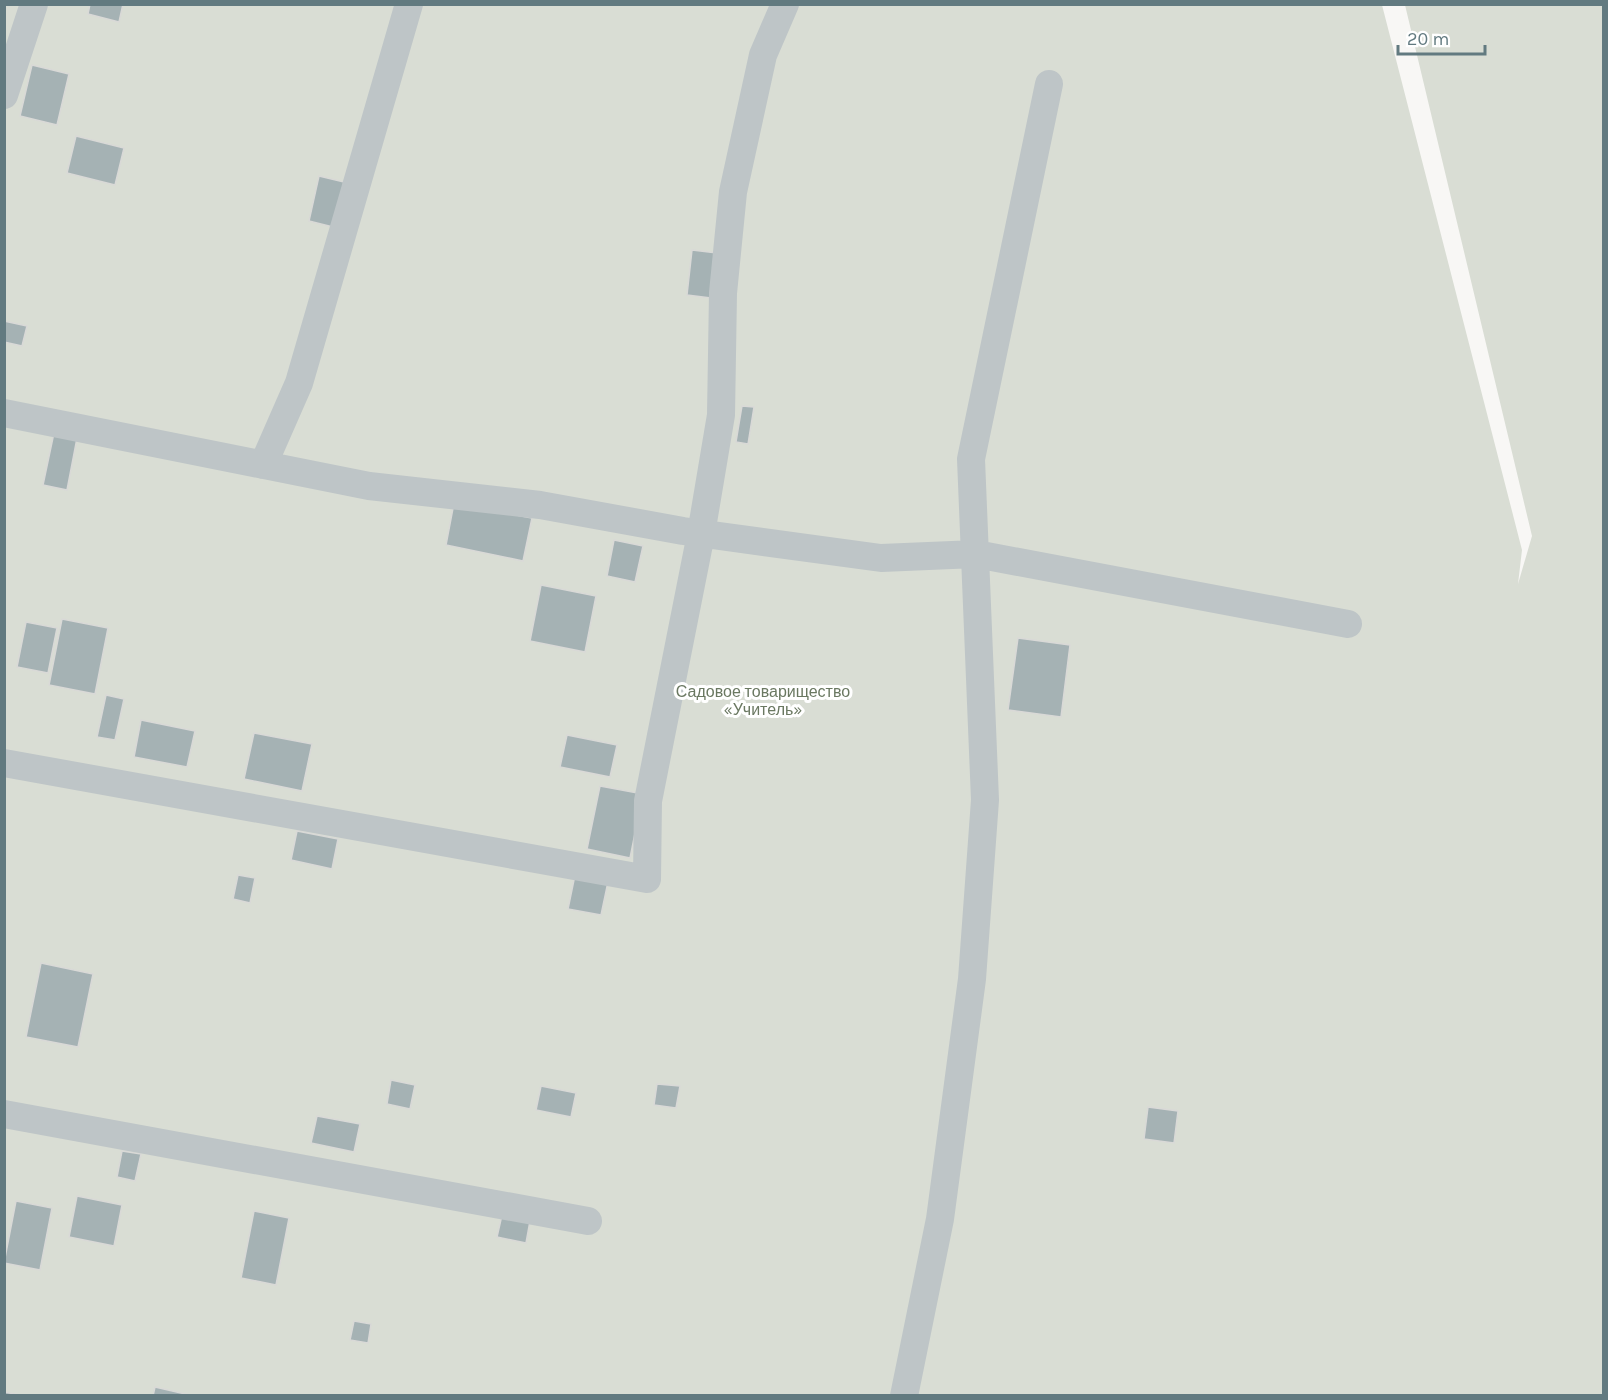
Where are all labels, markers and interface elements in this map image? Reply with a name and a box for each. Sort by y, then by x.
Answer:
scale bar [1398,18,1485,56]
text: 20 m [1407,28,1449,50]
park label: Садовое товарищество «Учитель» [676,682,850,719]

